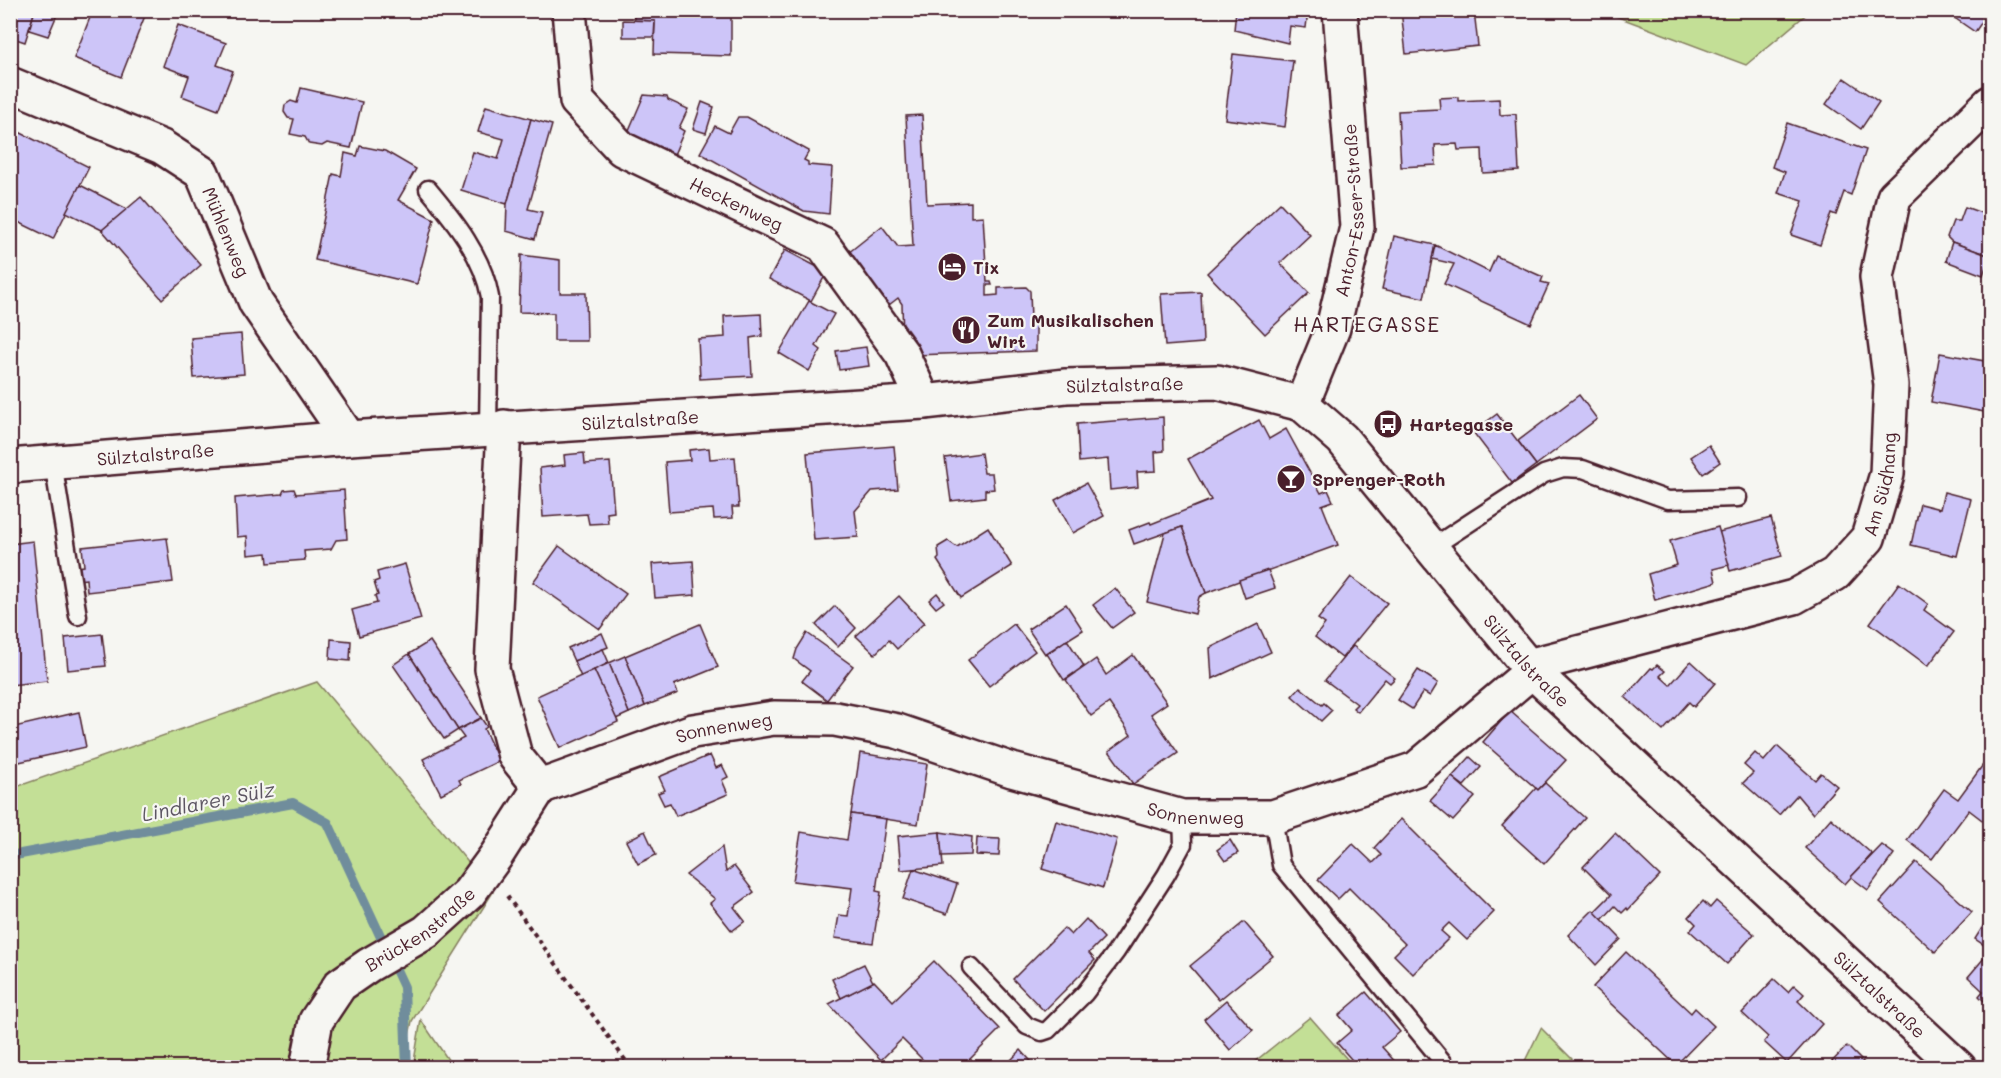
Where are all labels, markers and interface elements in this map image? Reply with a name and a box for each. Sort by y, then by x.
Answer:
street label: Anton-Esser-Straße [1329,123,1369,299]
street label: Heckenweg [686,171,787,236]
street label: Mühlenweg [197,183,256,281]
hotel icon: Tix [936,251,968,283]
place label: Tix [973,255,999,279]
place label: Zum Musikalischen Wirt [987,308,1154,353]
district label: HARTEGASSE [1293,310,1441,337]
restaurant icon: Zum Musikalischen Wirt [950,314,982,346]
street label: Sülztalstraße [1066,371,1184,398]
street label: Sülztalstraße [581,404,700,435]
bus stop icon: Hartegasse [1372,408,1404,440]
place label: Hartegasse [1409,412,1514,436]
street label: Am Südhang [1857,432,1901,539]
street label: Sülztalstraße [96,437,215,471]
bar icon: Sprenger-Roth [1275,463,1307,495]
place label: Sprenger-Roth [1312,467,1445,491]
street label: Sülztalstraße [1478,609,1575,712]
street label: Sonnenweg [672,707,774,748]
water label: Lindlarer Sülz [139,775,278,827]
street label: Sonnenweg [1144,796,1244,829]
street label: Brückenstraße [361,881,480,977]
street label: Sülztalstraße [1829,946,1931,1043]

